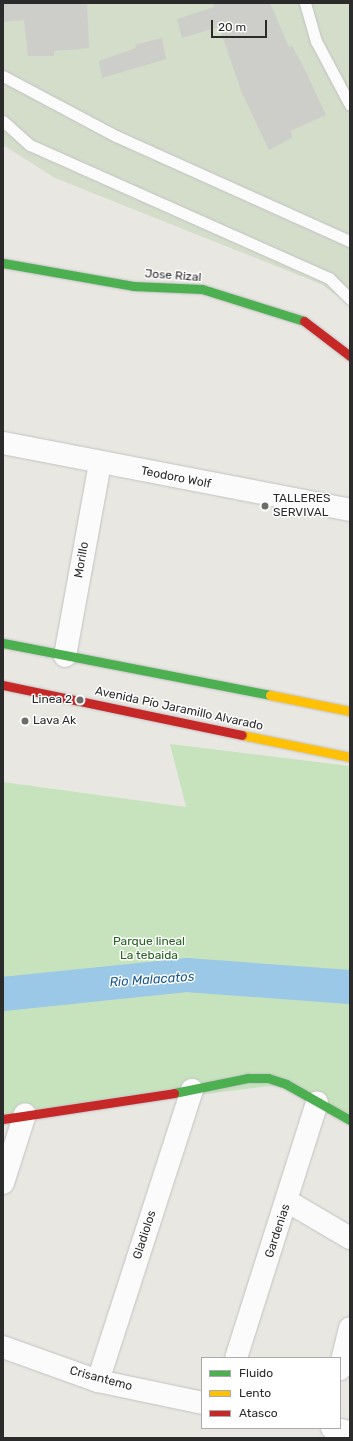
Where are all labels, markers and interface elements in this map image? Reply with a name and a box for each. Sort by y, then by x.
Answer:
scale bar [213,12,269,38]
text: 20 m [218,20,246,34]
street label: Jose Rizal [144,267,202,285]
street label: Teodoro Wolf [140,464,212,492]
place label: TALLERES SERVIVAL [273,492,330,520]
marker: TALLERES SERVIVAL [260,501,270,511]
street label: Morillo [72,541,92,579]
street label: Avenida Pío Jaramillo Alvarado [94,684,264,734]
place label: Linea 2 [32,693,72,707]
marker: Linea 2 [75,695,85,705]
place label: Lava Ak [33,714,76,728]
marker: Lava Ak [20,716,30,726]
park label: Parque lineal La tebaida [113,935,185,963]
water label: Rio Malacatos [109,969,195,991]
street label: Gardenias [262,1202,294,1260]
street label: Gladiolos [130,1209,160,1261]
legend [201,1357,341,1429]
street label: Crisantemo [68,1364,134,1394]
text: Fluido [239,1366,273,1380]
text: Lento [239,1386,271,1400]
text: Atasco [239,1406,278,1420]

